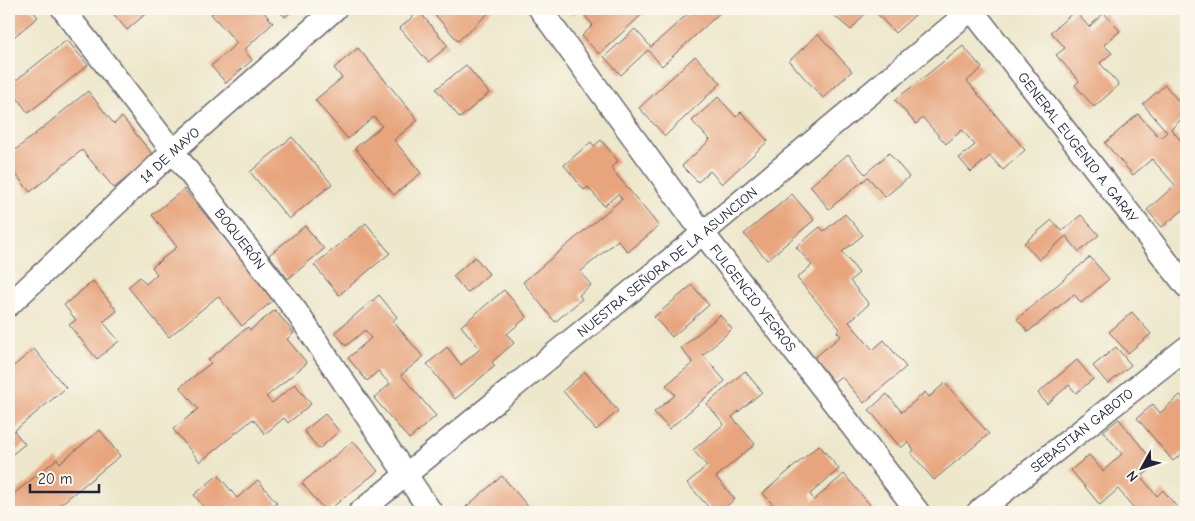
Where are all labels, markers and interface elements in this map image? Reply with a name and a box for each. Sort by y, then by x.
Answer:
street label: GENERAL EUGENIO A. GARAY [1015,69,1142,227]
street label: 14 DE MAYO [136,123,203,186]
street label: NUESTRA SEÑORA DE LA ASUNCION [574,183,760,341]
street label: BOQUERÓN [211,205,269,272]
street label: FULGENCIO YEGROS [706,241,800,355]
street label: SEBASTIAN GABOTO [1027,385,1137,475]
north arrow [1118,444,1168,494]
scale bar [30,461,99,493]
text: 20 m [38,470,72,488]

